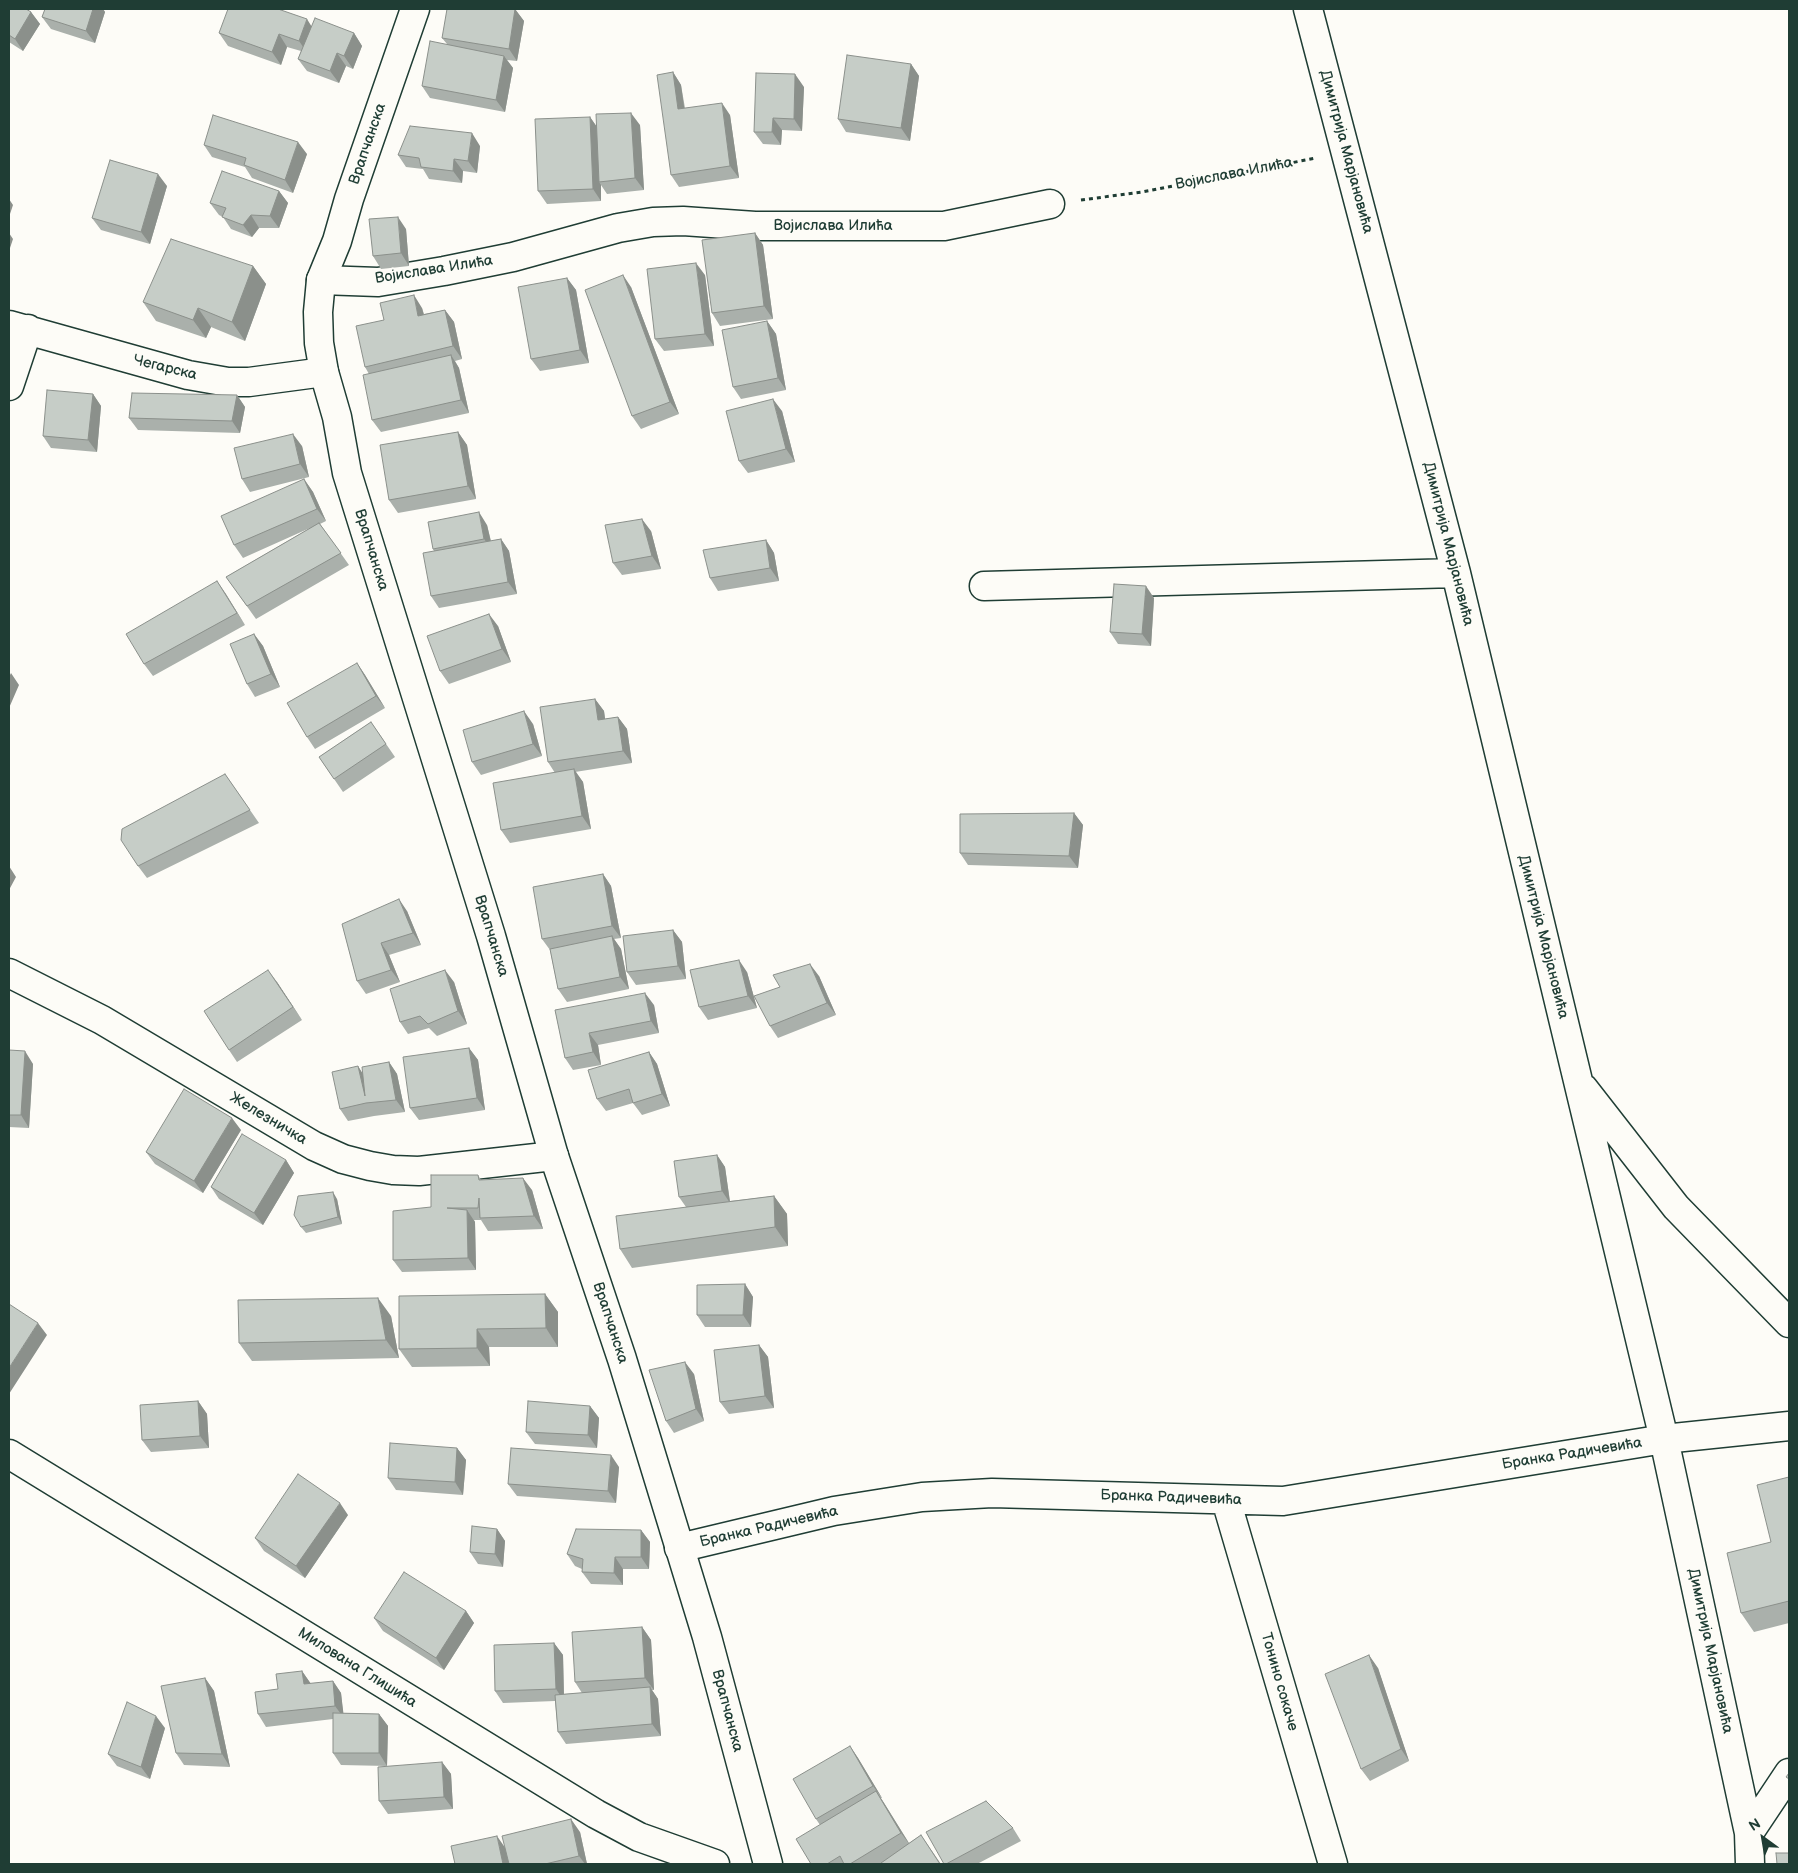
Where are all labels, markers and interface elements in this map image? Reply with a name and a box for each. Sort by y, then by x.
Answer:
street label: Димитрија Марјановића [1316,68,1376,236]
street label: Врапчанска [346,101,390,187]
street label: Војислава Илића [1174,154,1294,194]
street label: Војислава Илића [773,217,893,235]
street label: Војислава Илића [374,252,494,288]
street label: Чегарска [131,351,199,385]
street label: Димитрија Марјановића [1419,460,1477,628]
street label: Врапчанска [350,507,392,593]
street label: Димитрија Марјановића [1514,853,1572,1021]
street label: Врапчанска [470,893,512,979]
street label: Железничка [226,1089,310,1149]
street label: Врапчанска [588,1280,632,1366]
street label: Бранка Радичевића [1501,1434,1643,1474]
street label: Бранка Радичевића [1100,1487,1242,1509]
street label: Бранка Радичевића [698,1502,840,1552]
street label: Димитрија Марјановића [1684,1567,1736,1735]
street label: Милована Глишића [294,1624,420,1712]
street label: Тонино сокаче [1256,1631,1302,1733]
street label: Врапчанска [707,1668,747,1754]
north arrow [1738,1813,1788,1863]
text: N [1746,1815,1764,1835]

